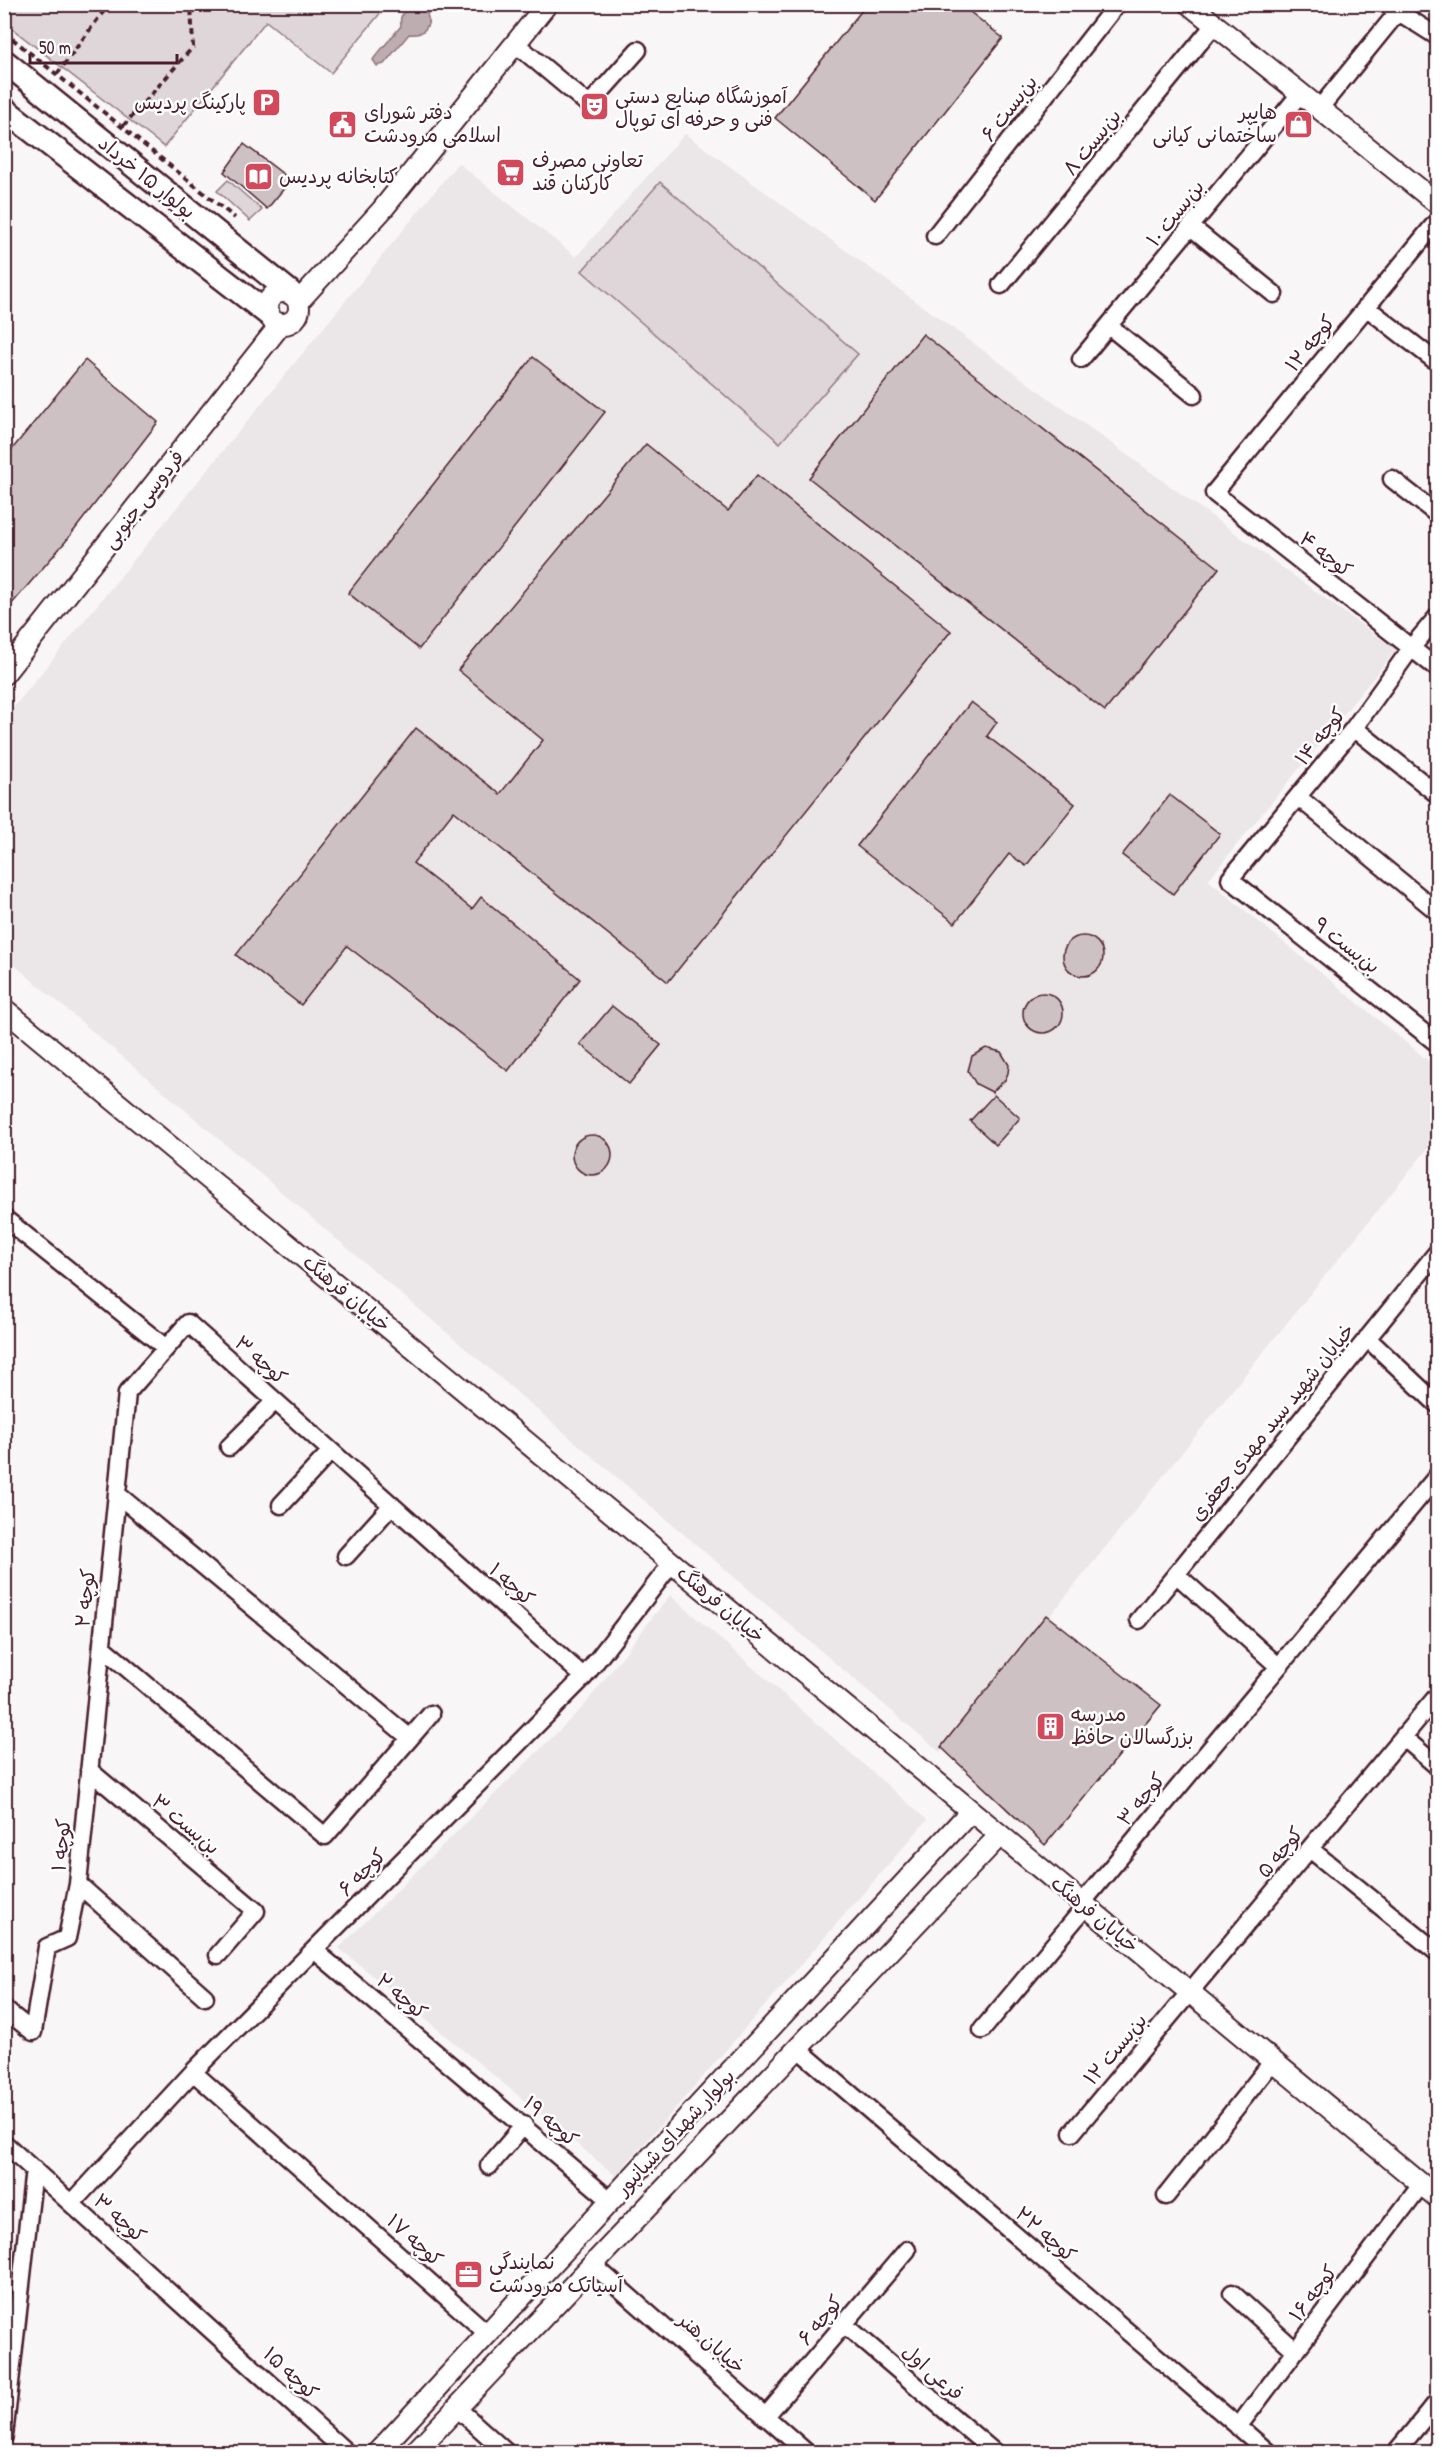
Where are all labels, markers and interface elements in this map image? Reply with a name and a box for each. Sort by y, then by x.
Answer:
scale bar [30,27,177,65]
text: 50 m [39,35,71,60]
street label: بن‌بست ۶ [974,69,1043,146]
place label: آموزشگاه صنایع دستی فنی و حرفه ای توپال [615,82,788,132]
parking icon: پارکینگ پردیس [251,86,283,118]
place label: پارکینگ پردیس [134,88,246,115]
theatre icon: آموزشگاه صنایع دستی فنی و حرفه ای توپال [578,91,610,123]
place label: دفتر شورای اسلامی مرودشت [364,98,501,148]
place label: هایپر ساختمانی کیانی [1153,98,1277,148]
street label: بن‌بست ۸ [1056,103,1127,181]
public building icon: دفتر شورای اسلامی مرودشت [327,108,359,140]
shop icon: هایپر ساختمانی کیانی [1282,108,1314,140]
street label: بولوار ۱۵ خرداد [92,129,202,225]
place label: تعاونی مصرف کارکنان قند [532,146,643,196]
supermarket icon: تعاونی مصرف کارکنان قند [495,156,527,188]
library icon: کتابخانه پردیس [242,160,274,192]
place label: کتابخانه پردیس [279,162,398,189]
street label: بن‌بست ۱۰ [1139,174,1210,252]
street label: کوچه ۱۲ [1278,308,1341,377]
street label: فردوسی جنوبی [96,444,190,554]
street label: کوچه ۴ [1294,524,1358,583]
street label: کوچه ۱۴ [1288,701,1351,770]
street label: بن‌بست ۹ [1308,910,1386,979]
street label: خیابان فرهنگ [298,1248,397,1337]
street label: خیابان شهید سید مهدی جعفری [1183,1317,1360,1526]
street label: کوچه ۳ [229,1329,293,1390]
street label: کوچه ۱ [484,1556,541,1611]
street label: خیابان فرهنگ [672,1559,771,1648]
street label: کوچه ۲ [68,1567,101,1629]
place label: مدرسه بزرگسالان حافظ [1071,1700,1194,1750]
building icon: مدرسه بزرگسالان حافظ [1034,1710,1066,1742]
street label: کوچه ۳ [1110,1766,1171,1831]
street label: بن‌بست ۳ [146,1787,226,1860]
street label: کوچه ۱ [44,1817,77,1873]
street label: کوچه ۵ [1250,1820,1309,1883]
street label: کوچه ۶ [332,1842,392,1902]
street label: خیابان فرهنگ [1046,1869,1145,1958]
street label: کوچه ۲ [371,1966,434,2025]
street label: بن‌بست ۱۲ [1077,2007,1153,2090]
street label: بولوار شهدای شبانپور [608,2063,741,2203]
street label: کوچه ۱۹ [518,2089,585,2152]
street label: کوچه ۳ [88,2187,152,2248]
street label: کوچه ۲۲ [1010,2200,1083,2268]
street label: کوچه ۱۷ [381,2207,449,2272]
place label: نمایندگی آسیاتک مرودشت [489,2248,624,2298]
office icon: نمایندگی آسیاتک مرودشت [452,2258,484,2290]
street label: کوچه ۱۶ [1282,2259,1343,2327]
street label: کوچه ۶ [791,2289,848,2350]
street label: خیابان هنر [672,2305,751,2379]
street label: فرعی اول [897,2337,970,2406]
street label: کوچه ۱۵ [258,2340,325,2405]

